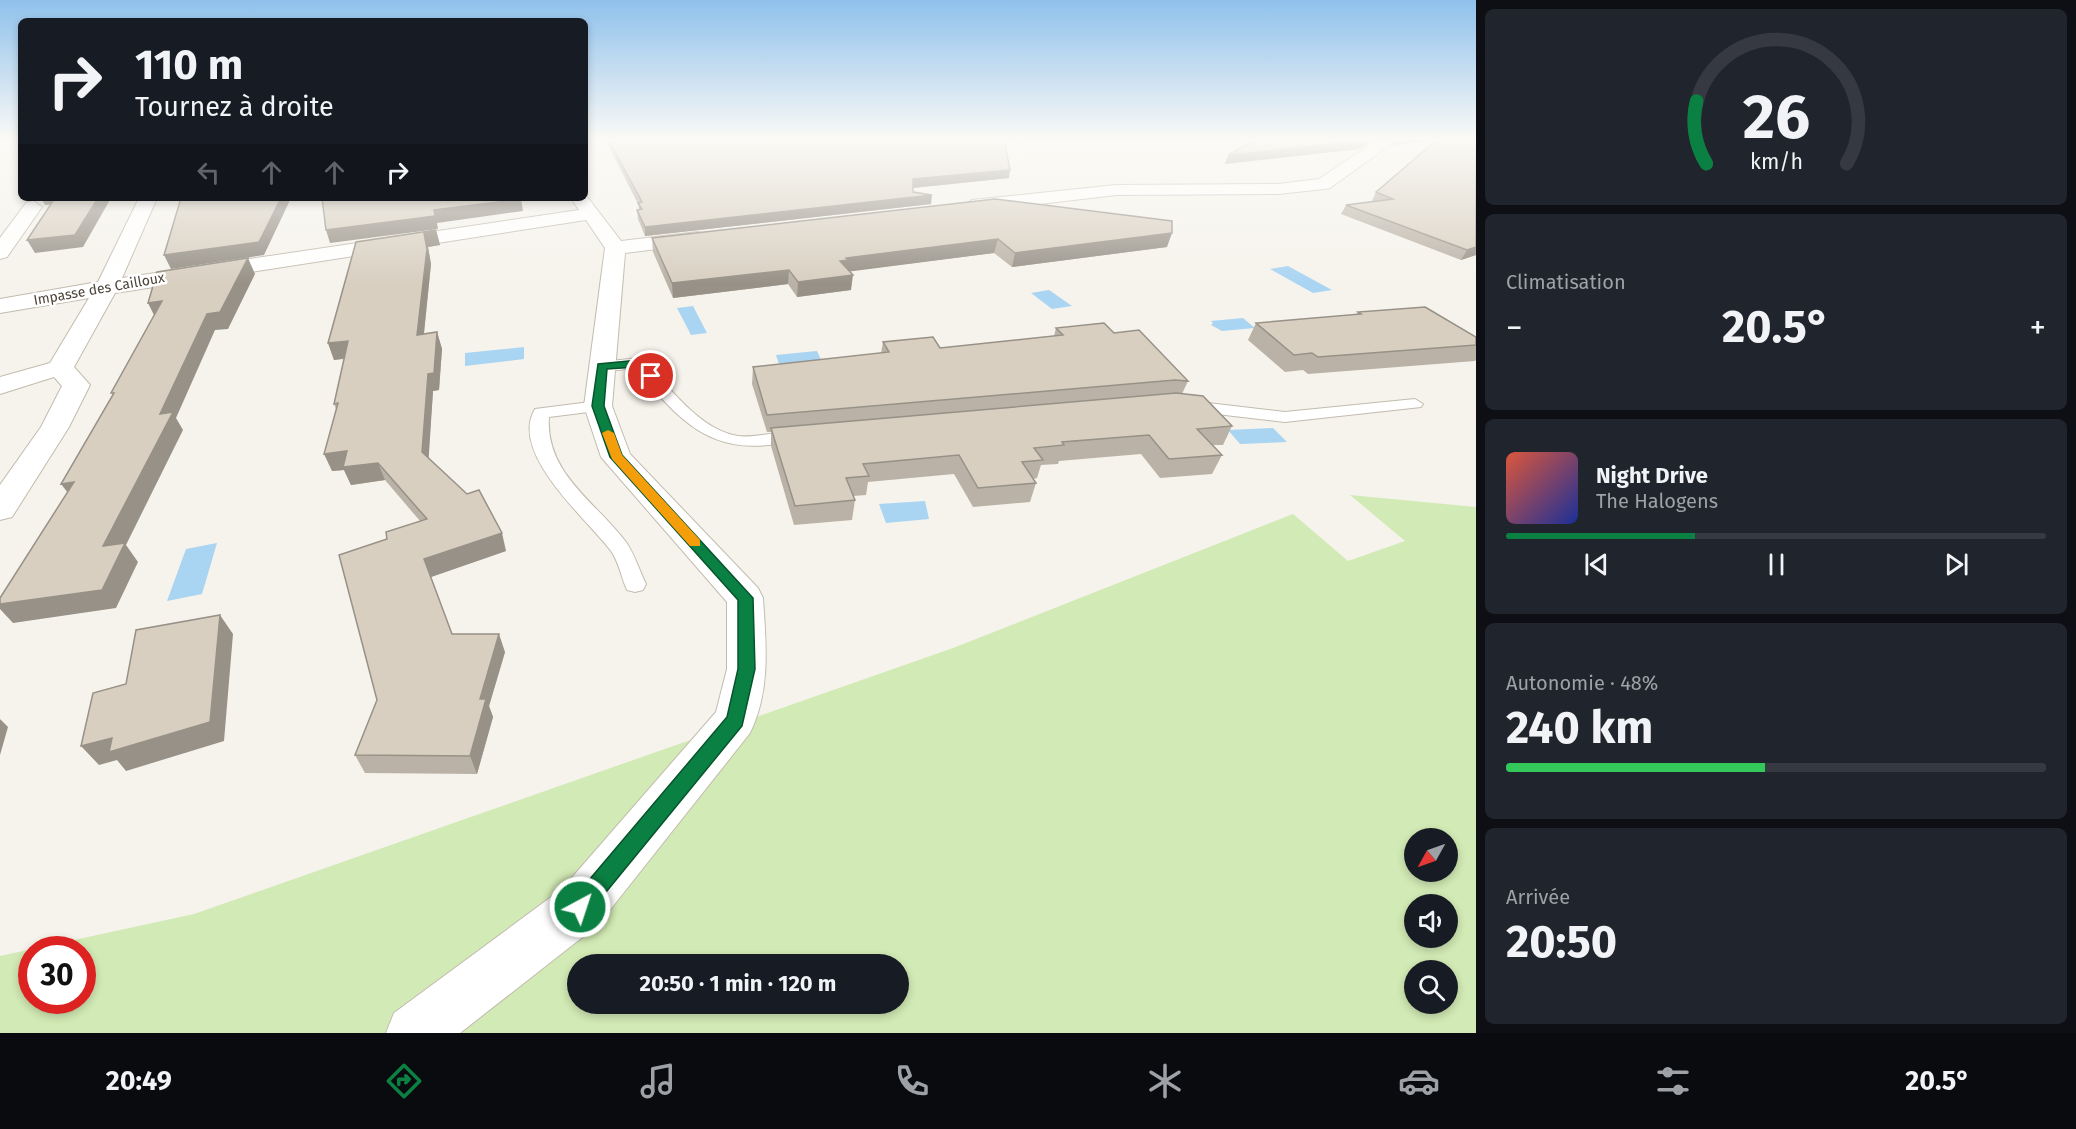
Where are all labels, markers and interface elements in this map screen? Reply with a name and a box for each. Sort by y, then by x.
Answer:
text: 110 m [135,40,243,90]
icon: right [36,42,114,120]
text: 26 [1742,80,1810,155]
text: Tournez à droite [135,91,334,123]
text: km/h [1749,149,1803,175]
icon: left [192,156,225,189]
icon: ahead [255,156,288,189]
icon: ahead [318,156,351,189]
icon: right [381,156,414,189]
street label: Impasse des Cailloux [32,269,166,309]
text: Climatisation [1506,270,1626,294]
text: 20.5° [1722,300,1830,354]
text: − [1506,308,1523,348]
text: + [2030,308,2046,348]
pin [625,350,676,401]
icon: arrive [634,359,667,392]
text: Night Drive [1596,462,1708,489]
text: The Halogens [1596,489,1718,513]
icon: previous [1580,548,1613,581]
icon: pause [1760,548,1793,581]
icon: next [1940,548,1973,581]
text: Autonomie · 48% [1506,671,1658,695]
text: 240 km [1506,701,1653,755]
north arrow [1404,828,1458,882]
map controls [1404,828,1458,1014]
position arrow [548,875,612,939]
text: Arrivée [1506,885,1570,909]
button: sound [1404,894,1458,948]
text: 20:50 [1506,915,1617,969]
speed limit sign: 30 [18,936,96,1014]
button: search [1404,960,1458,1014]
text: 20:50 · 1 min · 120 m [640,970,836,997]
icon: directions [383,1060,425,1102]
icon: music [637,1060,679,1102]
icon: phone [891,1060,933,1102]
icon: climate [1144,1060,1186,1102]
icon: car [1398,1060,1440,1102]
icon: filters [1652,1060,1694,1102]
text: 20:49 [106,1065,172,1097]
text: 20.5° [1905,1065,1970,1097]

